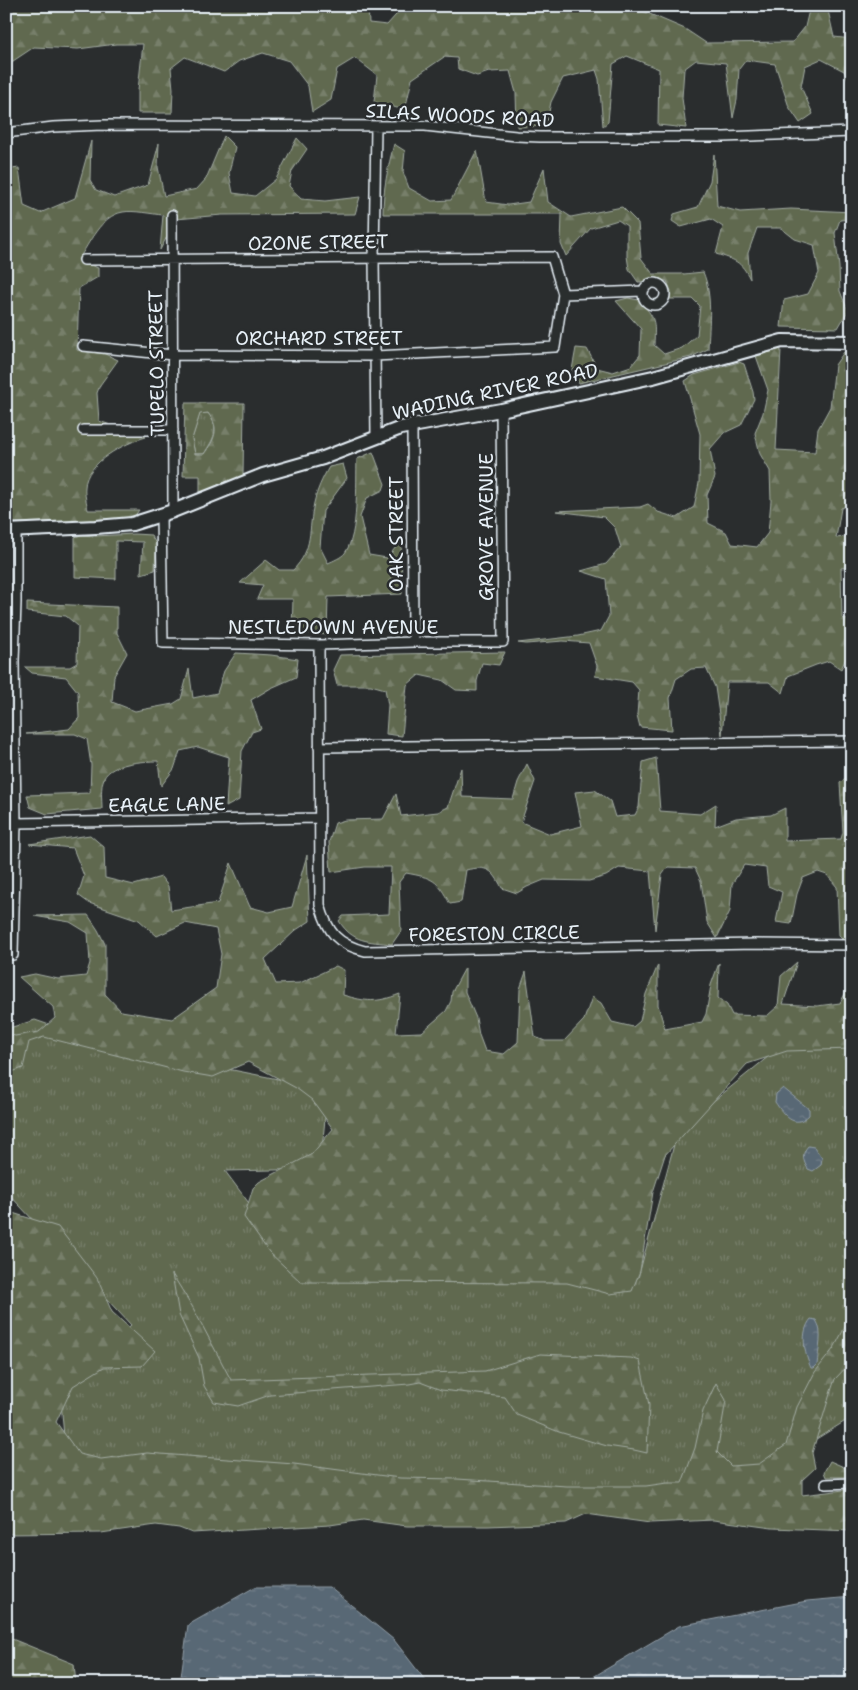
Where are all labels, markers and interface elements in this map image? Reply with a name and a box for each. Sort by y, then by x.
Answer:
street label: SILAS WOODS ROAD [365,98,555,133]
street label: OZONE STREET [248,229,389,256]
street label: TUPELO STREET [143,289,170,436]
street label: ORCHARD STREET [235,326,403,351]
street label: WADING RIVER ROAD [390,357,600,426]
street label: GROVE AVENUE [474,453,499,601]
street label: OAK STREET [384,476,409,592]
street label: NESTLEDOWN AVENUE [228,615,438,640]
street label: EAGLE LANE [108,791,226,818]
street label: FORESTON CIRCLE [408,920,580,947]

